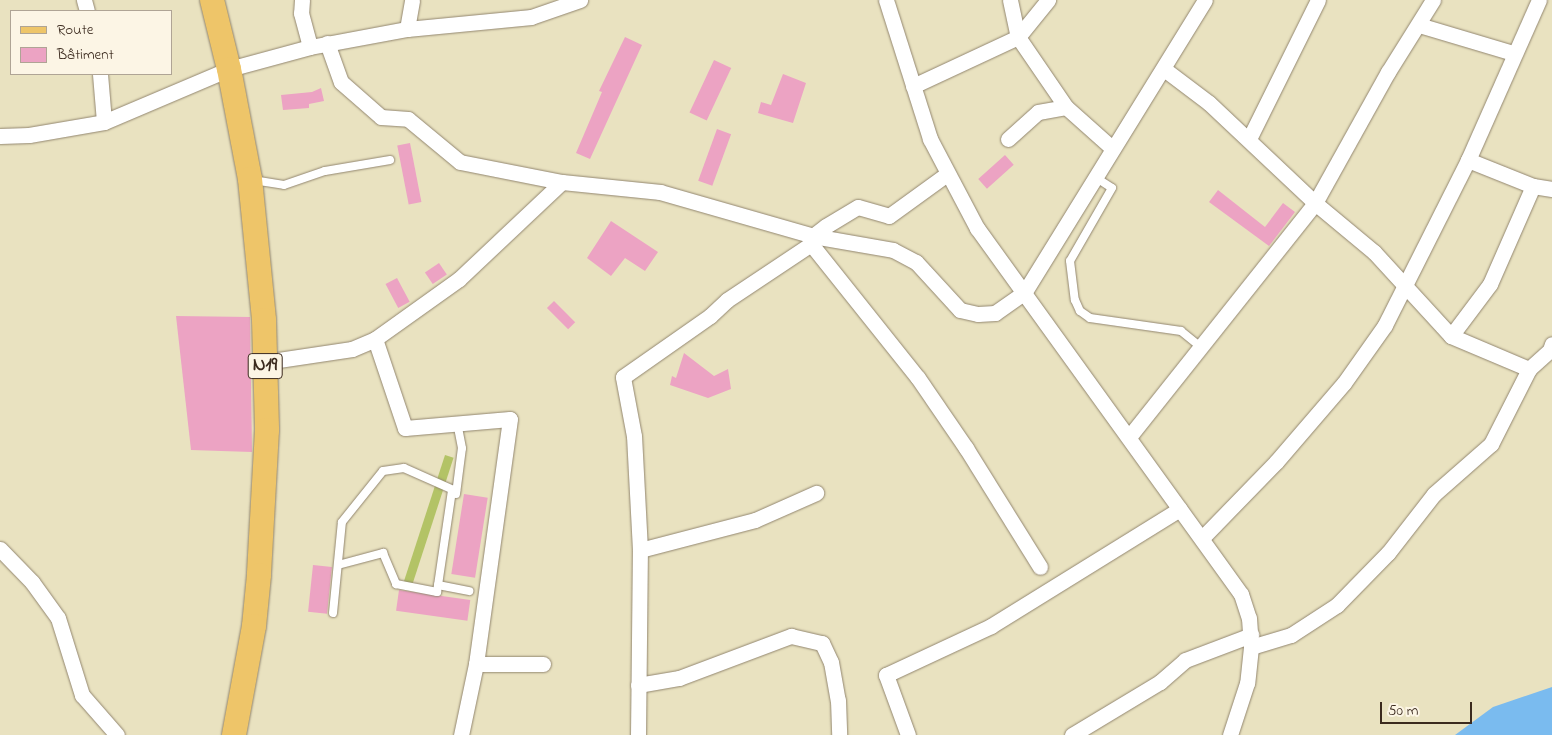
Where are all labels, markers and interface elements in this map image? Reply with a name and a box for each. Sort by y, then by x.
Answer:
legend [10,10,172,75]
text: Route [57,19,93,41]
text: Bâtiment [57,44,114,66]
road number: N19 [248,350,282,382]
scale bar [1382,692,1474,724]
text: 50 m [1388,700,1418,722]

